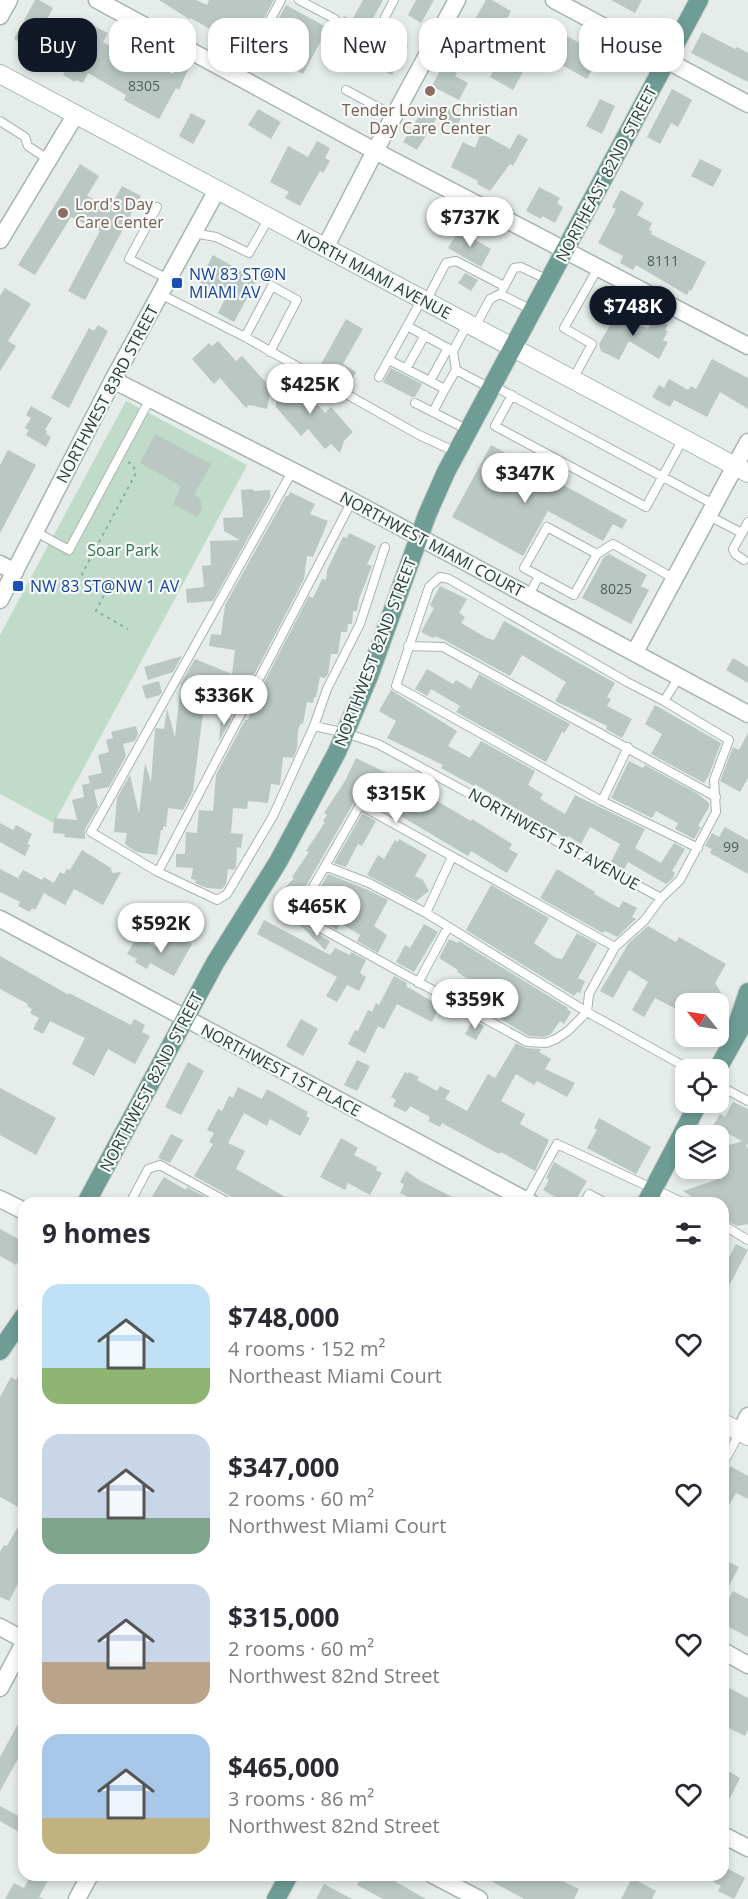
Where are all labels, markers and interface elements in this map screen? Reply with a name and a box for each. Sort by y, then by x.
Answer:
chip: Buy [18,18,97,72]
chip: Rent [109,18,196,72]
chip: Filters [208,18,309,72]
chip: New [321,18,407,72]
chip: Apartment [419,18,567,72]
chip: House [579,18,684,72]
house number: 8305 [128,76,160,95]
street label: NORTHEAST 82ND STREET [550,82,662,266]
marker: Tender Loving Christian Day Care Center [423,84,437,98]
place label: Tender Loving Christian Day Care Center [342,99,518,139]
place label: Lord's Day Care Center [75,193,164,233]
pin: $737K [428,197,512,248]
text: $737K [440,203,500,230]
marker: Lord's Day Care Center [56,206,70,220]
street label: NORTH MIAMI AVENUE [293,224,455,324]
house number: 8111 [647,251,679,270]
place label: NW 83 ST@N MIAMI AV [189,263,286,303]
marker: NW 83 ST@N MIAMI AV [170,276,184,290]
pin: $748K [591,286,675,337]
text: $748K [603,292,663,319]
street label: NORTHWEST 83RD STREET [51,301,163,487]
pin: $425K [268,364,352,415]
text: $425K [280,370,340,397]
pin: $347K [483,453,567,504]
text: $347K [495,459,555,486]
street label: NORTHWEST MIAMI COURT [336,486,528,602]
park label: Soar Park [87,539,159,561]
street label: NORTHWEST 82ND STREET [329,554,421,750]
place label: NW 83 ST@NW 1 AV [30,575,180,597]
marker: NW 83 ST@NW 1 AV [11,579,25,593]
house number: 8025 [600,579,632,598]
pin: $336K [182,675,266,726]
text: $336K [194,681,254,708]
pin: $315K [354,773,438,824]
text: $315K [366,779,426,806]
street label: NORTHWEST 1ST AVENUE [465,783,643,895]
house number: 99 [723,837,739,856]
pin: $465K [275,886,359,937]
text: $465K [287,892,347,919]
pin: $592K [119,903,203,954]
text: $592K [131,909,191,936]
pin: $359K [433,979,517,1030]
text: $359K [445,985,505,1012]
street label: NORTHWEST 82ND STREET [94,988,208,1176]
north arrow [675,993,729,1047]
map controls [675,993,729,1179]
street label: NORTHWEST 1ST PLACE [197,1018,365,1122]
button: locate [675,1059,729,1113]
button: layers [675,1125,729,1179]
text: 9 homes [42,1215,151,1251]
icon: filters [672,1217,705,1250]
text: $748,000 [228,1299,339,1335]
icon: home [90,1308,162,1380]
icon: heart [672,1328,705,1361]
text: 4 rooms · 152 m² [228,1335,386,1362]
text: Northeast Miami Court [228,1362,442,1389]
text: $347,000 [228,1449,339,1485]
icon: home [90,1458,162,1530]
icon: heart [672,1478,705,1511]
text: 2 rooms · 60 m² [228,1485,374,1512]
text: Northwest Miami Court [228,1512,446,1539]
text: $315,000 [228,1599,339,1635]
icon: home [90,1608,162,1680]
icon: heart [672,1628,705,1661]
text: 2 rooms · 60 m² [228,1635,374,1662]
text: Northwest 82nd Street [228,1662,440,1689]
text: $465,000 [228,1749,339,1785]
icon: home [90,1758,162,1830]
icon: heart [672,1778,705,1811]
text: 3 rooms · 86 m² [228,1785,374,1812]
text: Northwest 82nd Street [228,1812,440,1839]

